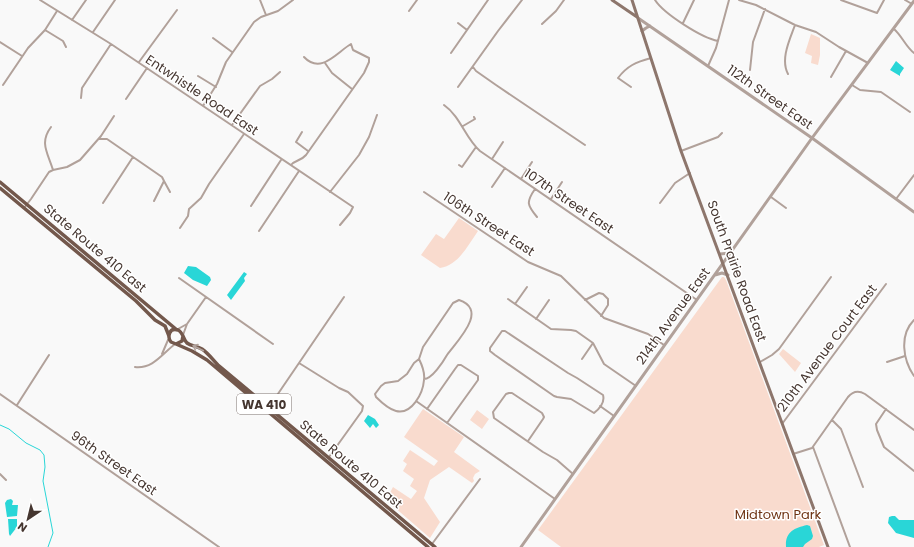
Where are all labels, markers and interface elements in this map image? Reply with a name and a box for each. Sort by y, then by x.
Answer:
street label: Entwhistle Road East [142,50,262,140]
street label: 112th Street East [723,60,817,134]
street label: 107th Street East [520,164,618,238]
street label: 106th Street East [440,187,539,261]
street label: South Prairie Road East [703,198,771,344]
street label: State Route 410 East [39,199,151,297]
street label: 214th Avenue East [631,263,715,368]
street label: 210th Avenue Court East [773,280,881,416]
one-way arrow [192,344,204,351]
road number: WA 410 [237,394,291,414]
street label: State Route 410 East [295,415,407,513]
street label: 96th Street East [67,426,161,500]
north arrow [8,499,48,539]
park label: Midtown Park [735,505,822,524]
text: N [14,518,30,536]

